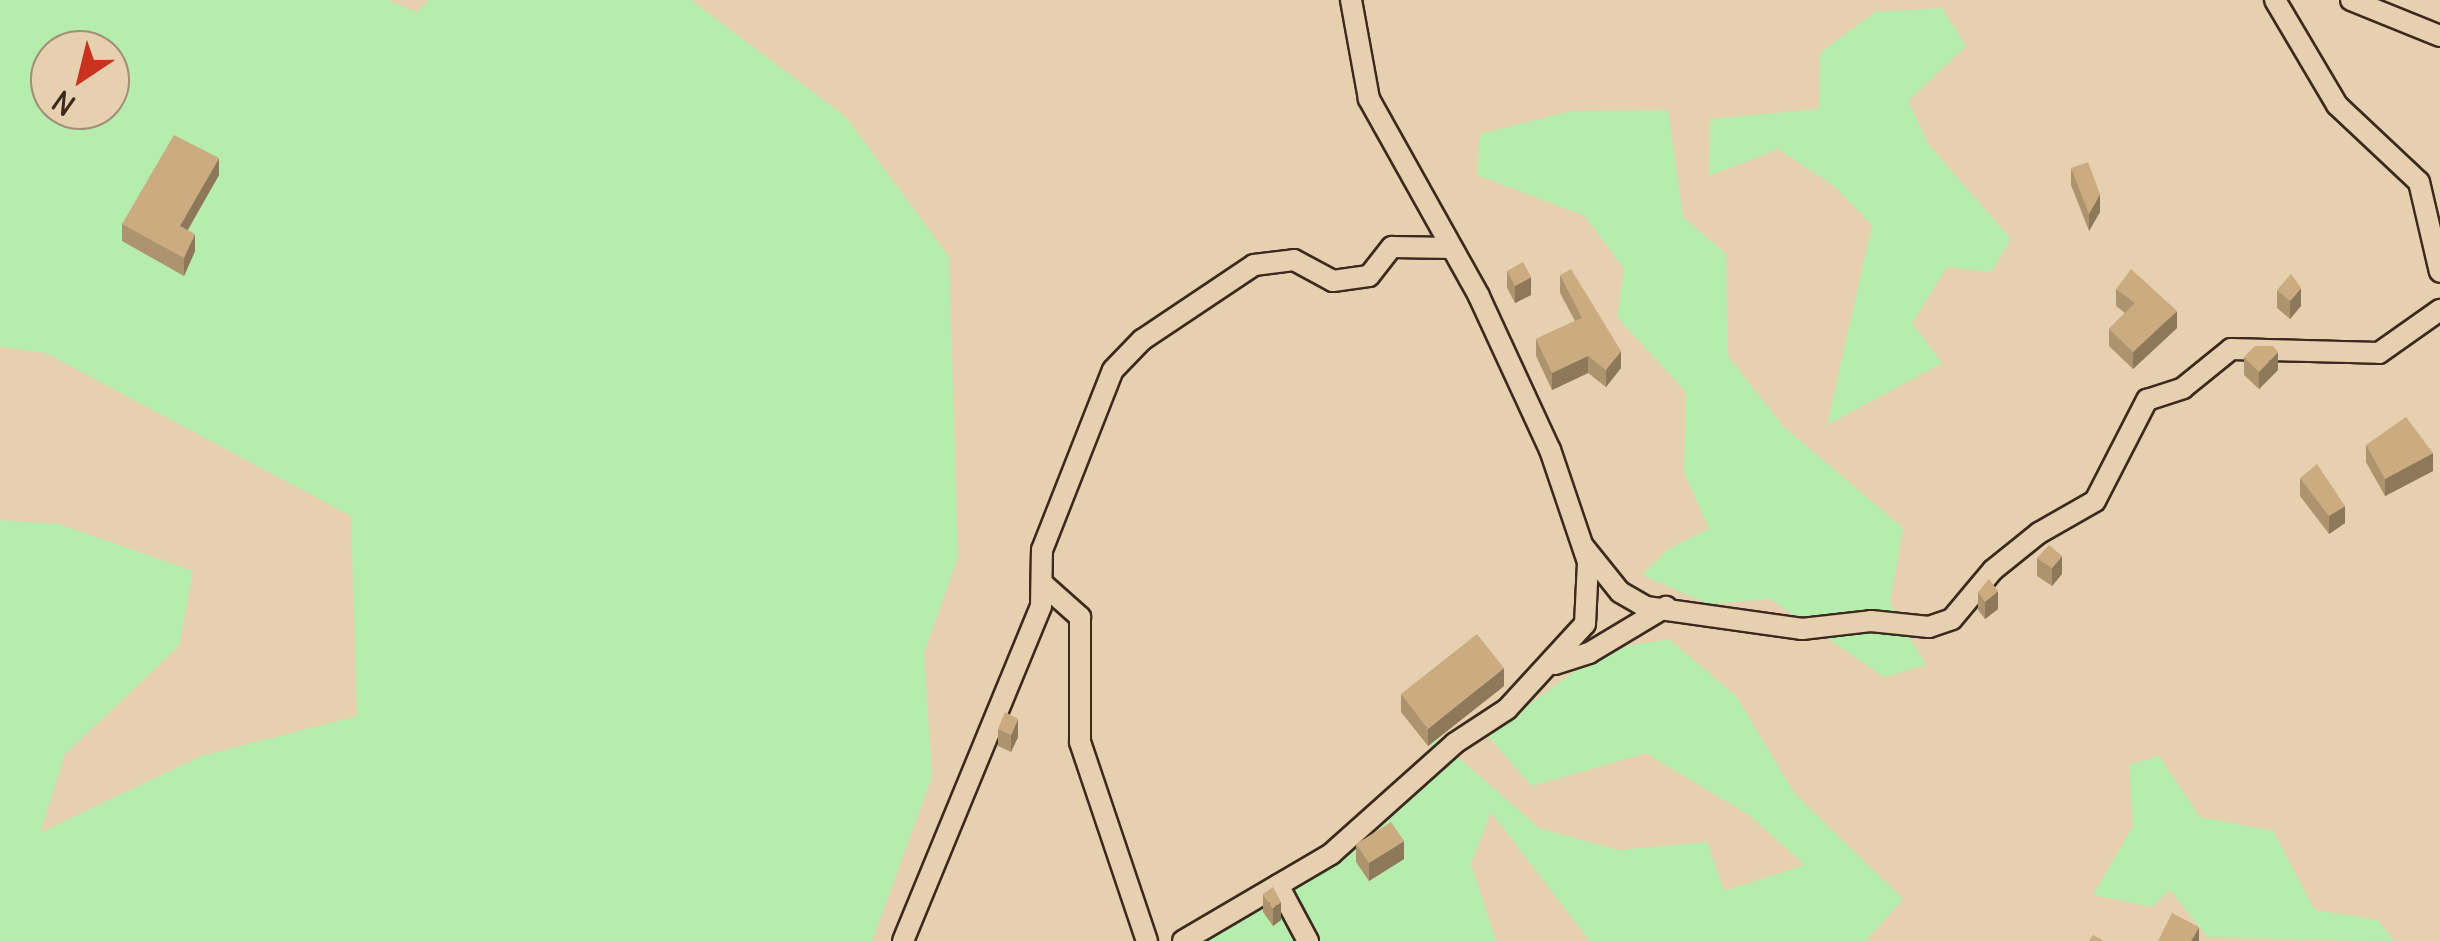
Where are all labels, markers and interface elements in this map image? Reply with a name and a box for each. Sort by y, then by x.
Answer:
north arrow [30,30,130,130]
text: N [46,83,82,123]

